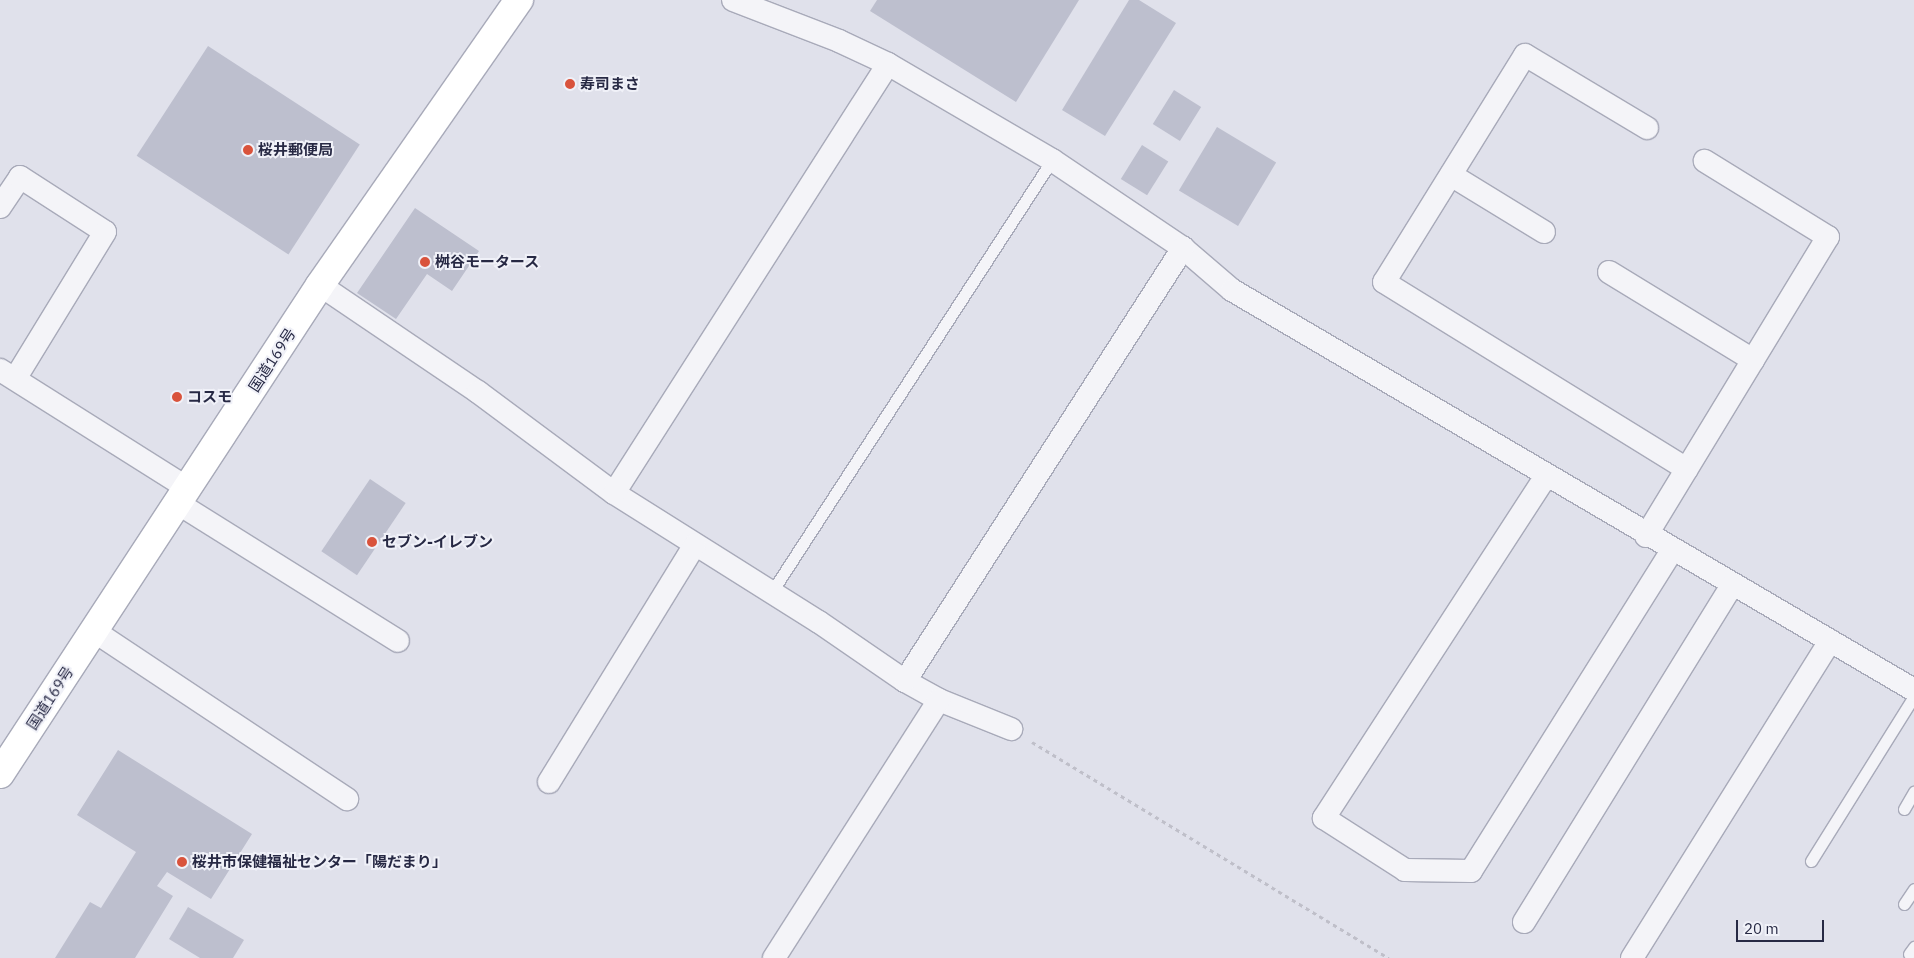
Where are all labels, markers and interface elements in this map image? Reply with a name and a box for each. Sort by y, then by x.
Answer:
place label: 寿司まさ [580,75,640,93]
marker: 寿司まさ [564,78,576,90]
place label: 桜井郵便局 [258,141,333,159]
marker: 桜井郵便局 [242,144,254,156]
place label: 桝谷モータース [435,253,540,271]
marker: 桝谷モータース [419,256,431,268]
street label: 国道169号 [245,325,299,395]
place label: コスモ [187,388,232,406]
marker: コスモ [171,391,183,403]
place label: セブン-イレブン [382,533,493,551]
marker: セブン-イレブン [366,536,378,548]
street label: 国道169号 [23,663,77,733]
place label: 桜井市保健福祉センター「陽だまり」 [192,853,447,871]
marker: 桜井市保健福祉センター「陽だまり」 [176,856,188,868]
scale bar [1739,910,1826,942]
text: 20 m [1744,919,1779,938]

